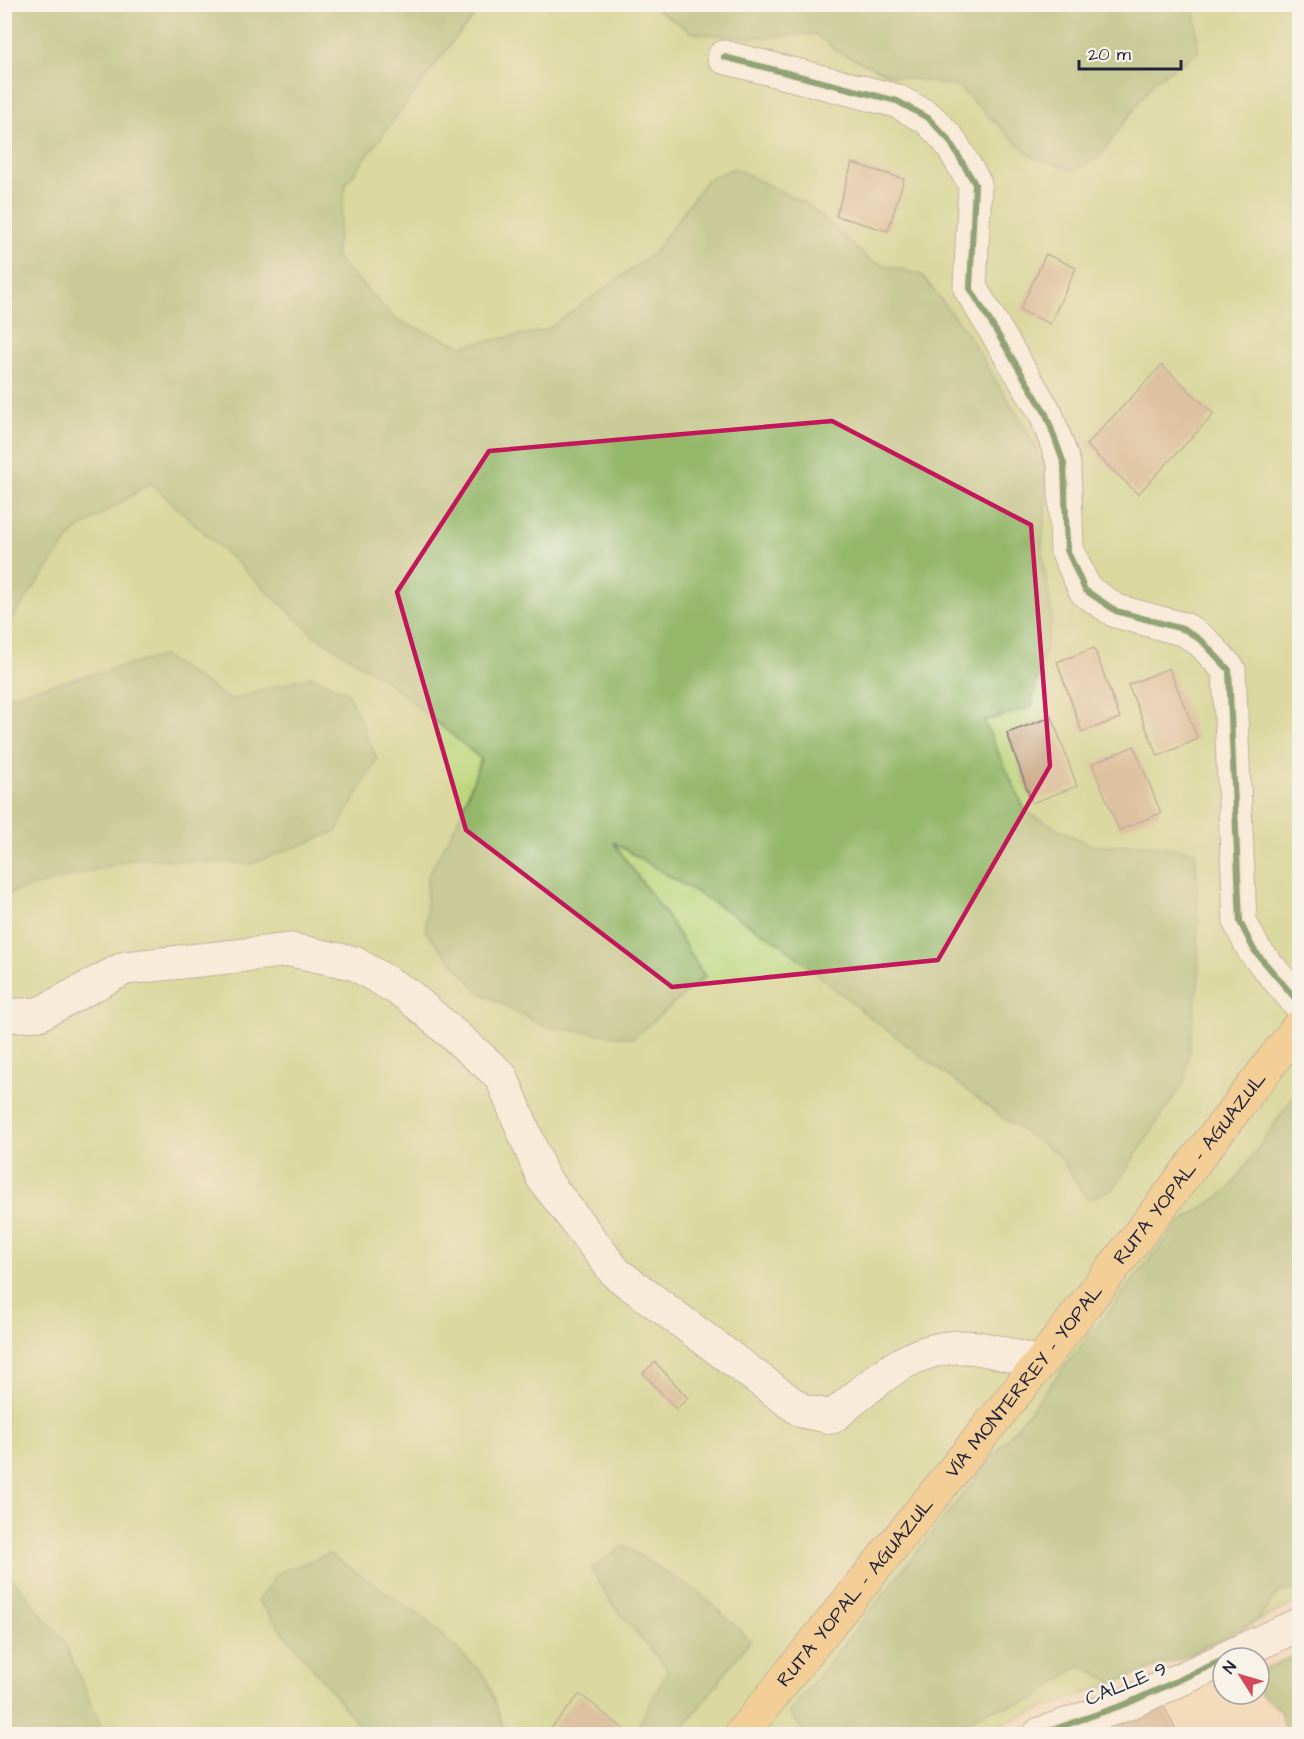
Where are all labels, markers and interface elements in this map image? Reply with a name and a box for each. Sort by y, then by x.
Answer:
scale bar [1079,33,1181,71]
text: 20 m [1088,42,1131,67]
street label: RUTA YOPAL - AGUAZUL [1107,1066,1273,1270]
street label: VÍA MONTERREY - YOPAL [938,1279,1109,1484]
street label: RUTA YOPAL - AGUAZUL [770,1491,940,1693]
north arrow [1211,1646,1271,1706]
street label: CALLE 9 [1081,1655,1171,1713]
text: N [1218,1657,1242,1678]

